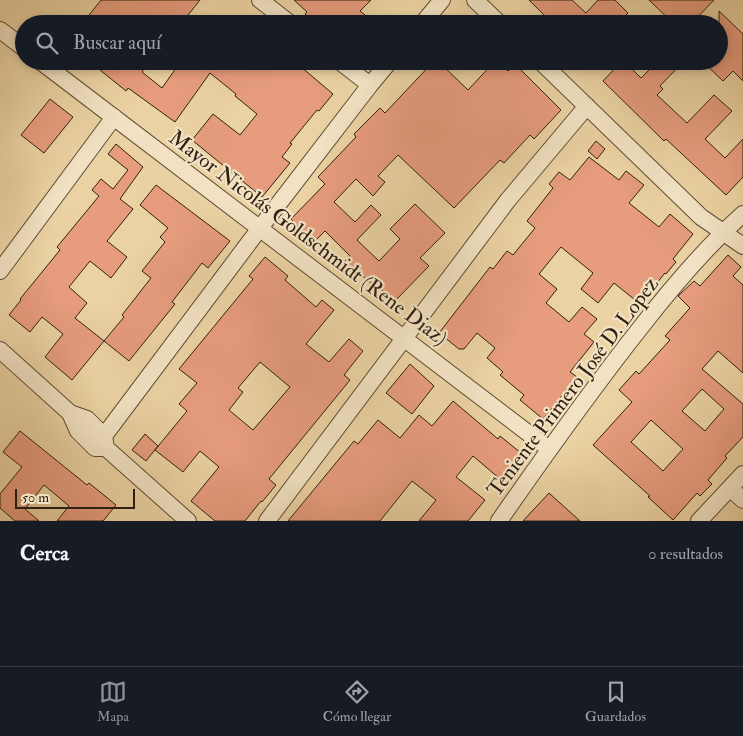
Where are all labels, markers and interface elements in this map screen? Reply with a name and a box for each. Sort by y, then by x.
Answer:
search box [15,15,728,70]
icon: search [33,29,61,57]
text: Buscar aquí [73,31,161,55]
street label: Mayor Nicolás Goldschmidt (Rene Diaz) [163,124,453,352]
street label: Teniente Primero José D. Lopez [481,272,665,502]
scale bar [15,486,135,509]
text: 50 m [22,489,49,506]
text: Cerca [20,540,69,567]
text: 0 resultados [648,544,723,564]
tab: Mapa [97,678,129,725]
tab: Cómo llegar [323,678,391,725]
tab: Guardados [585,678,646,725]

